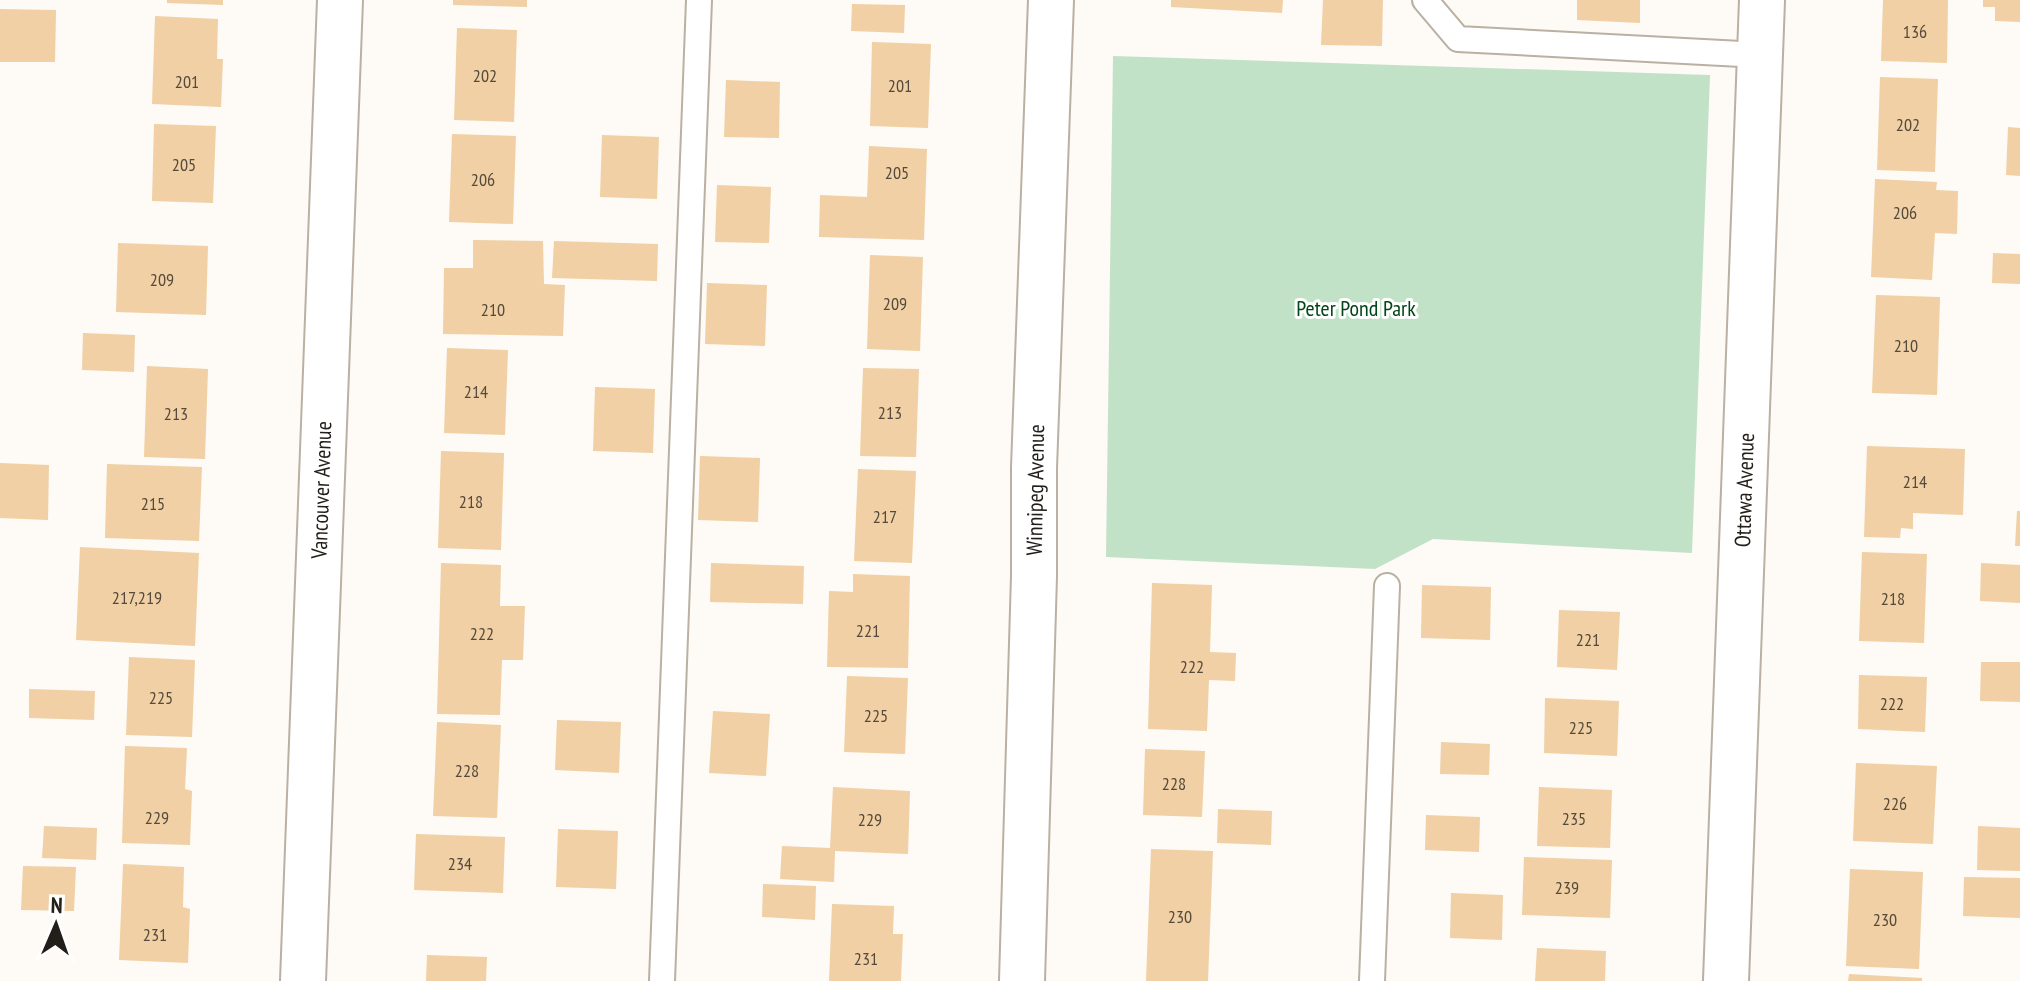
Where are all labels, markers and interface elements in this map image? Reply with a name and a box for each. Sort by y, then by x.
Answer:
house number: 136 [1903,20,1927,43]
house number: 202 [473,64,497,87]
house number: 201 [175,70,199,93]
house number: 201 [888,74,912,97]
house number: 202 [1896,113,1920,136]
house number: 205 [172,153,196,176]
house number: 205 [885,161,909,184]
house number: 206 [471,168,495,191]
house number: 206 [1893,201,1917,224]
house number: 209 [150,268,174,291]
house number: 209 [883,292,907,315]
park label: Peter Pond Park [1296,294,1416,322]
house number: 210 [481,298,505,321]
house number: 210 [1894,334,1918,357]
house number: 214 [464,380,488,403]
house number: 213 [878,401,902,424]
house number: 213 [164,402,188,425]
street label: Vancouver Avenue [305,421,337,560]
street label: Winnipeg Avenue [1020,424,1050,556]
street label: Ottawa Avenue [1728,432,1760,548]
house number: 214 [1903,470,1927,493]
house number: 218 [459,490,483,513]
house number: 215 [141,492,165,515]
house number: 217 [873,505,897,528]
house number: 217,219 [112,586,162,609]
house number: 218 [1881,587,1905,610]
house number: 221 [856,619,880,642]
house number: 222 [470,622,494,645]
house number: 221 [1576,628,1600,651]
house number: 222 [1180,655,1204,678]
house number: 225 [149,686,173,709]
house number: 222 [1880,692,1904,715]
house number: 225 [864,704,888,727]
house number: 225 [1569,716,1593,739]
house number: 228 [455,759,479,782]
house number: 228 [1162,772,1186,795]
house number: 226 [1883,792,1907,815]
house number: 229 [145,806,169,829]
house number: 235 [1562,807,1586,830]
house number: 229 [858,808,882,831]
house number: 234 [448,852,472,875]
house number: 239 [1555,876,1579,899]
north arrow [16,885,96,965]
text: N [50,891,63,919]
house number: 230 [1168,905,1192,928]
house number: 230 [1873,908,1897,931]
house number: 231 [143,923,167,946]
house number: 231 [854,947,878,970]

